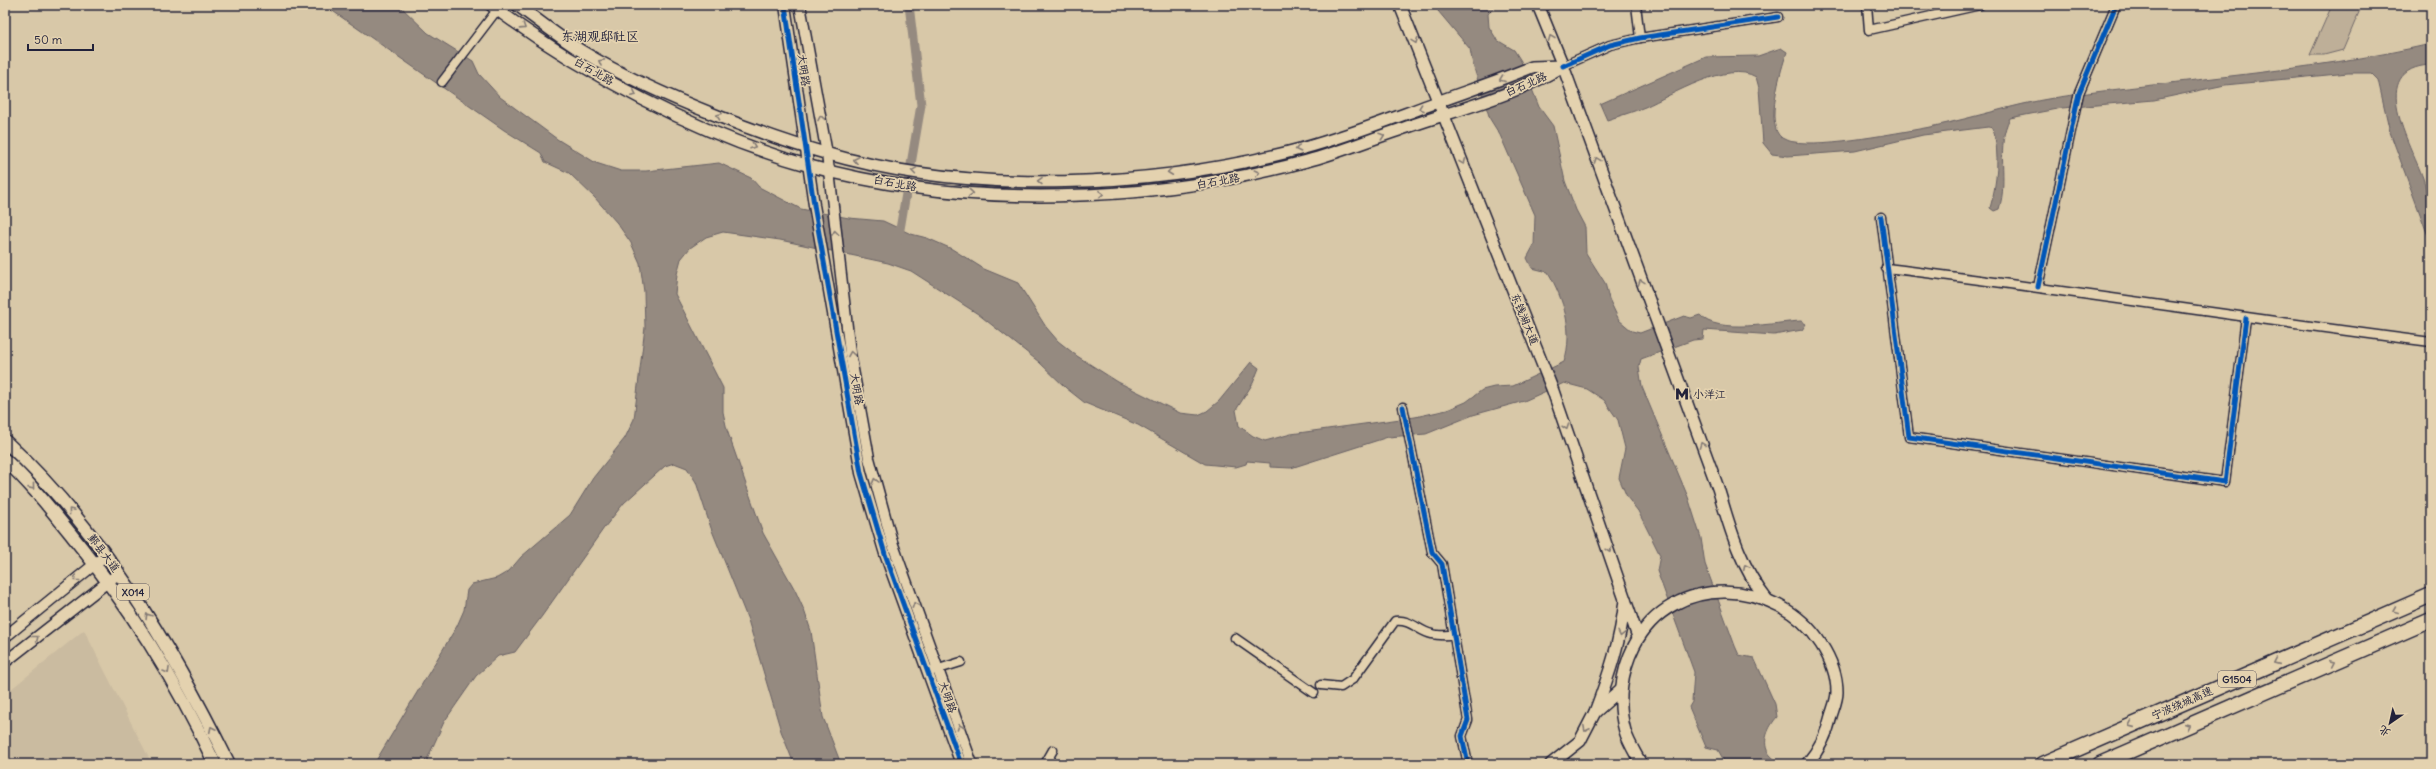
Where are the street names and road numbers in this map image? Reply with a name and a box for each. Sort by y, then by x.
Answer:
street label: 大明路 [795,53,813,87]
street label: 白石北路 [571,54,617,88]
street label: 白石北路 [1503,69,1549,99]
street label: 白石北路 [1195,170,1241,192]
street label: 白石北路 [872,172,918,194]
street label: 东钱湖大道 [1508,291,1542,347]
street label: 大明路 [847,372,867,406]
street label: 鄞县大道 [85,531,123,575]
road number: X014 [117,584,149,600]
road number: G1504 [2218,671,2256,687]
street label: 大明路 [936,679,960,715]
street label: 宁波绕城高速 [2149,683,2215,723]

